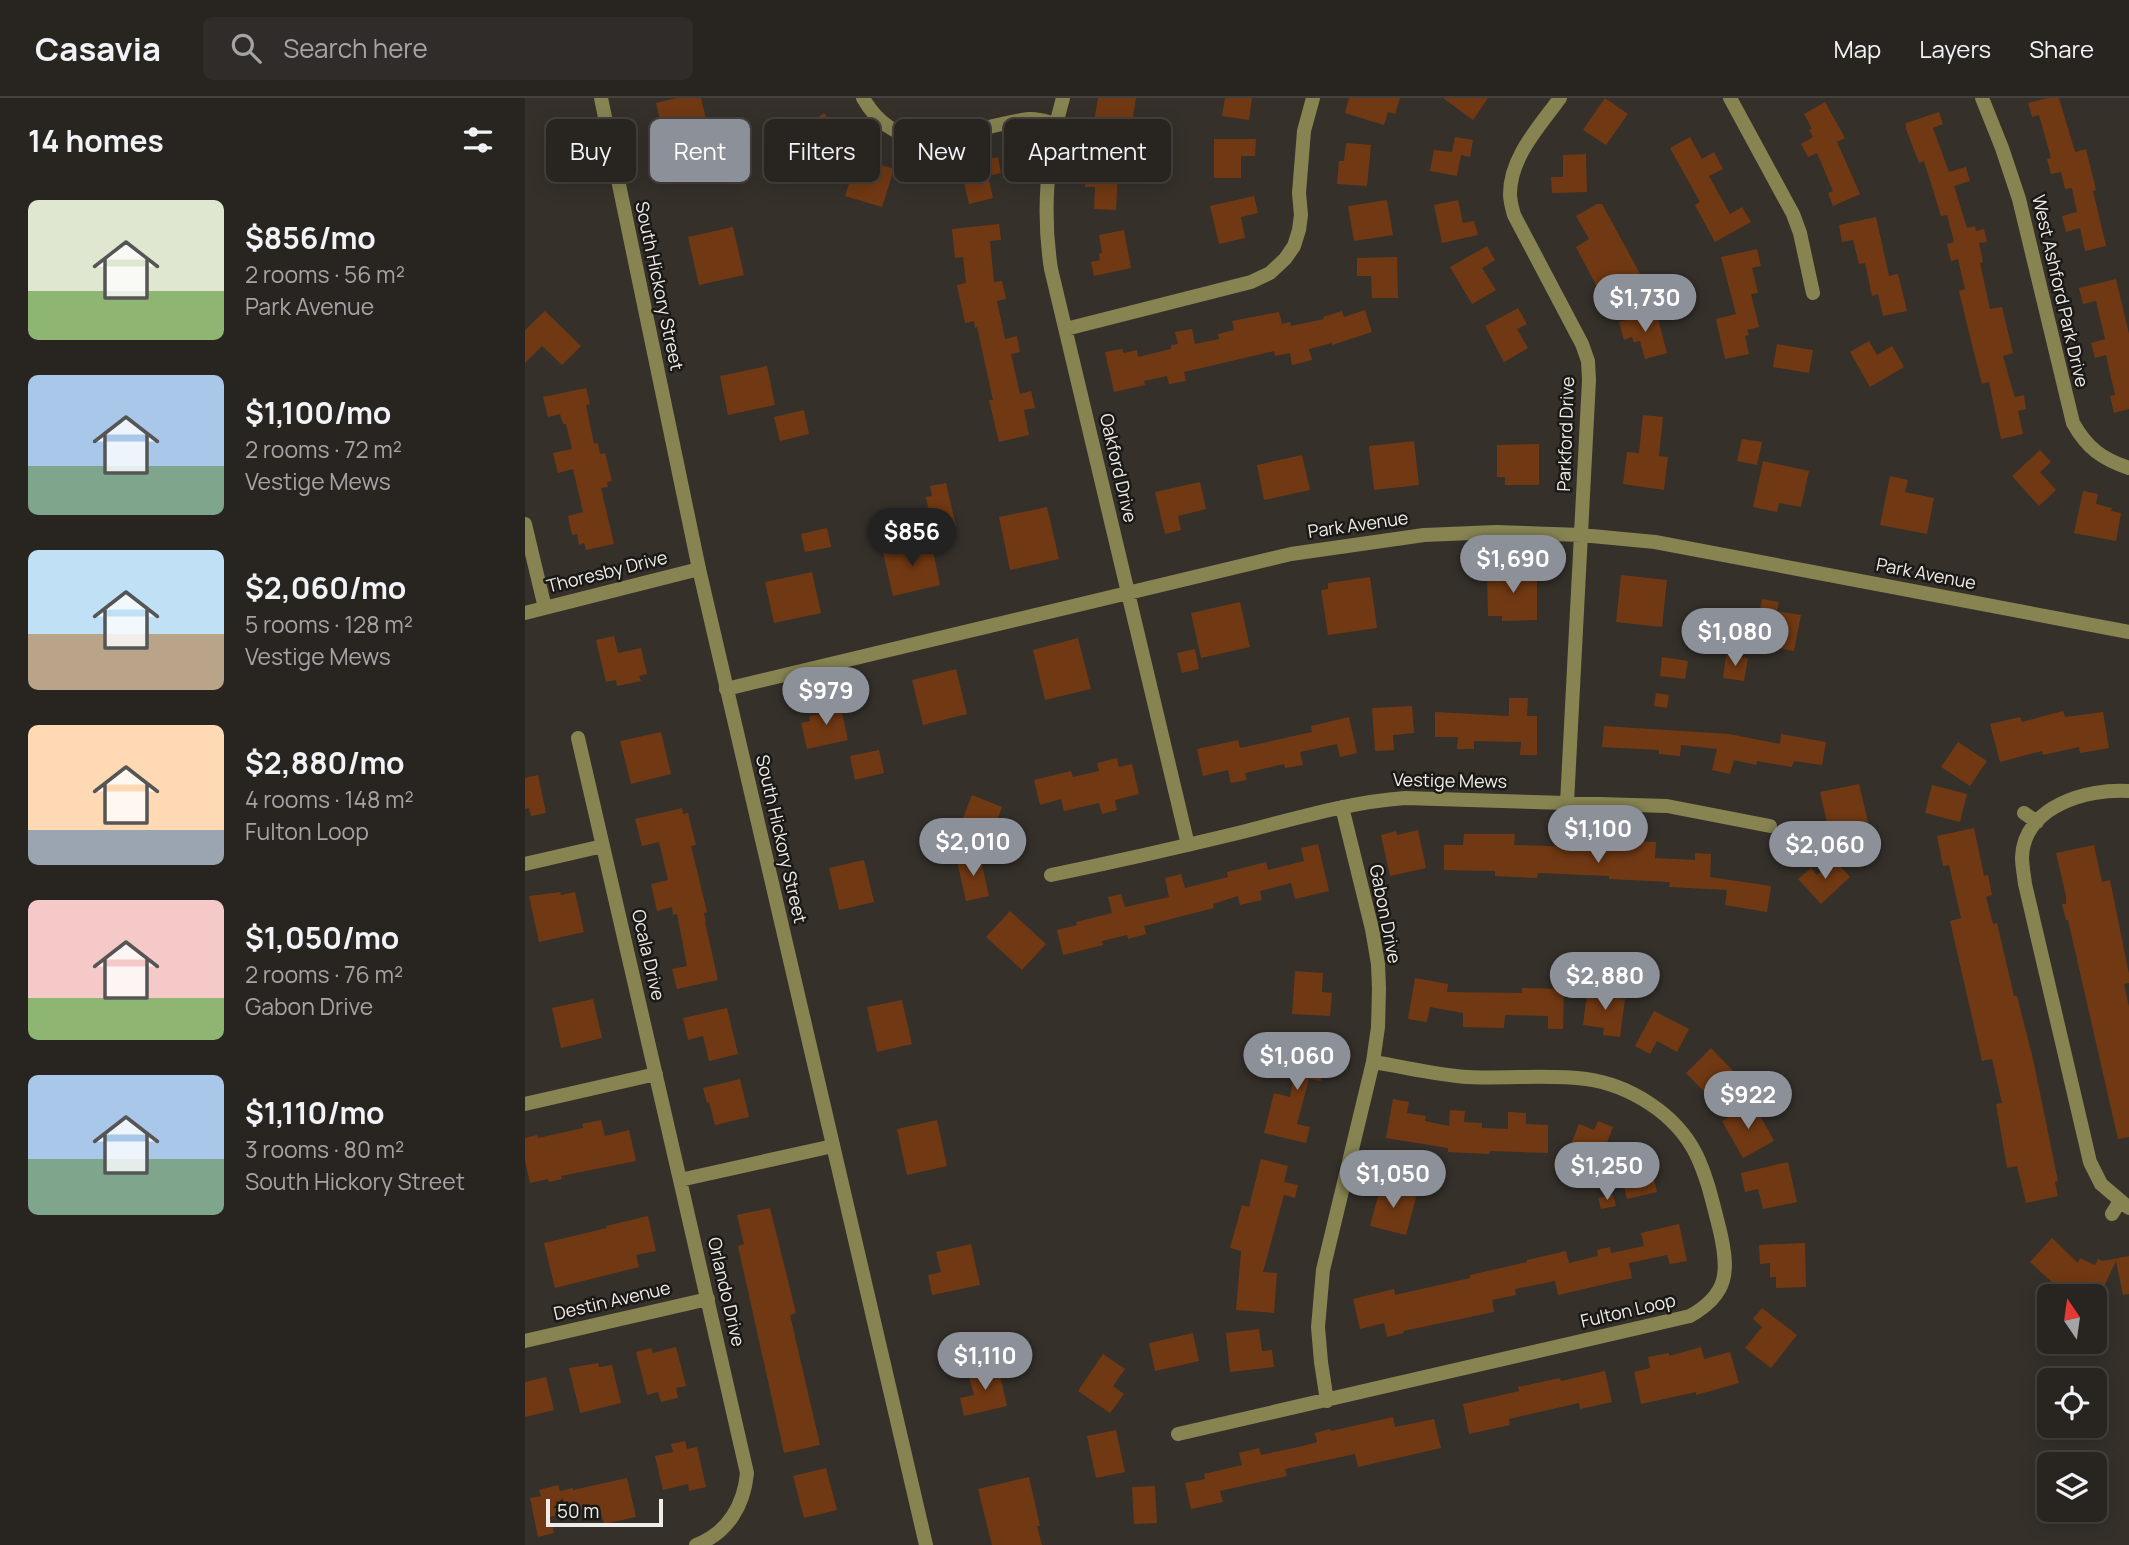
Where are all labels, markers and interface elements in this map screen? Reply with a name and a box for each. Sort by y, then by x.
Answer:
search box [203,17,693,80]
text: Casavia [35,26,161,71]
icon: search [227,29,265,67]
text: Search here [283,30,428,66]
text: Map [1834,32,1881,65]
text: Layers [1919,32,1991,65]
text: Share [2029,32,2094,65]
chip: Buy [546,119,636,182]
chip: Rent [650,119,750,182]
chip: Filters [764,119,880,182]
chip: New [894,119,990,182]
chip: Apartment [1004,119,1171,182]
text: 14 homes [28,120,164,161]
icon: filters [459,121,497,159]
street label: West Ashford Park Drive [2027,192,2095,389]
street label: South Hickory Street [630,199,690,372]
text: $856/mo [245,217,376,258]
icon: home [84,228,168,312]
text: 2 rooms · 56 m² [245,258,405,290]
pin: $1,730 [1588,274,1702,334]
text: $1,730 [1609,281,1681,313]
text: Park Avenue [245,290,374,322]
street label: Parkford Drive [1551,376,1579,492]
text: $1,100/mo [245,392,391,433]
icon: home [84,403,168,487]
street label: Oakford Drive [1095,411,1143,525]
text: 2 rooms · 72 m² [245,433,402,465]
text: Vestige Mews [245,465,391,497]
street label: Park Avenue [1306,505,1410,543]
pin: $856 [871,508,953,568]
text: $856 [884,515,940,547]
pin: $1,690 [1456,536,1570,595]
text: $1,690 [1476,542,1550,574]
street label: Thoresby Drive [544,544,670,598]
street label: Park Avenue [1874,552,1978,594]
text: $2,060/mo [245,567,406,608]
icon: home [84,578,168,662]
text: 5 rooms · 128 m² [245,608,413,640]
pin: $1,080 [1678,608,1792,668]
text: $1,080 [1698,615,1772,647]
text: Vestige Mews [245,640,391,672]
pin: $979 [785,668,867,727]
text: $979 [798,674,854,706]
text: $2,880/mo [245,742,405,783]
street label: South Hickory Street [751,752,813,925]
icon: home [84,753,168,837]
street label: Vestige Mews [1393,767,1507,793]
text: 4 rooms · 148 m² [245,783,414,815]
pin: $1,100 [1541,806,1655,865]
text: $1,100 [1564,812,1632,844]
text: Fulton Loop [245,815,369,847]
pin: $2,010 [916,818,1030,878]
pin: $2,060 [1768,822,1882,881]
text: $2,010 [935,825,1011,857]
text: $2,060 [1785,828,1865,860]
street label: Gabon Drive [1365,862,1407,965]
street label: Ocala Drive [627,907,671,1003]
text: $1,050/mo [245,917,399,958]
icon: home [84,928,168,1012]
pin: $2,880 [1548,953,1662,1012]
text: 2 rooms · 76 m² [245,958,403,990]
text: $2,880 [1566,959,1644,991]
text: Gabon Drive [245,990,373,1022]
pin: $1,060 [1240,1032,1354,1092]
text: $1,060 [1259,1039,1335,1071]
pin: $922 [1707,1072,1789,1131]
text: $922 [1720,1078,1776,1110]
text: $1,110/mo [245,1092,385,1133]
icon: home [84,1103,168,1187]
text: 3 rooms · 80 m² [245,1133,404,1165]
pin: $1,250 [1550,1142,1664,1202]
text: $1,250 [1571,1149,1643,1181]
pin: $1,050 [1336,1150,1450,1210]
text: $1,050 [1356,1157,1430,1189]
text: South Hickory Street [245,1165,465,1197]
street label: Orlando Drive [703,1235,751,1349]
street label: Destin Avenue [551,1275,673,1325]
north arrow [2037,1284,2107,1354]
map controls [2037,1284,2107,1522]
street label: Fulton Loop [1578,1287,1678,1333]
pin: $1,110 [928,1332,1042,1392]
text: $1,110 [953,1339,1017,1371]
button: locate [2037,1368,2107,1438]
button: layers [2037,1452,2107,1522]
scale bar [546,1496,663,1528]
text: 50 m [557,1498,599,1524]

